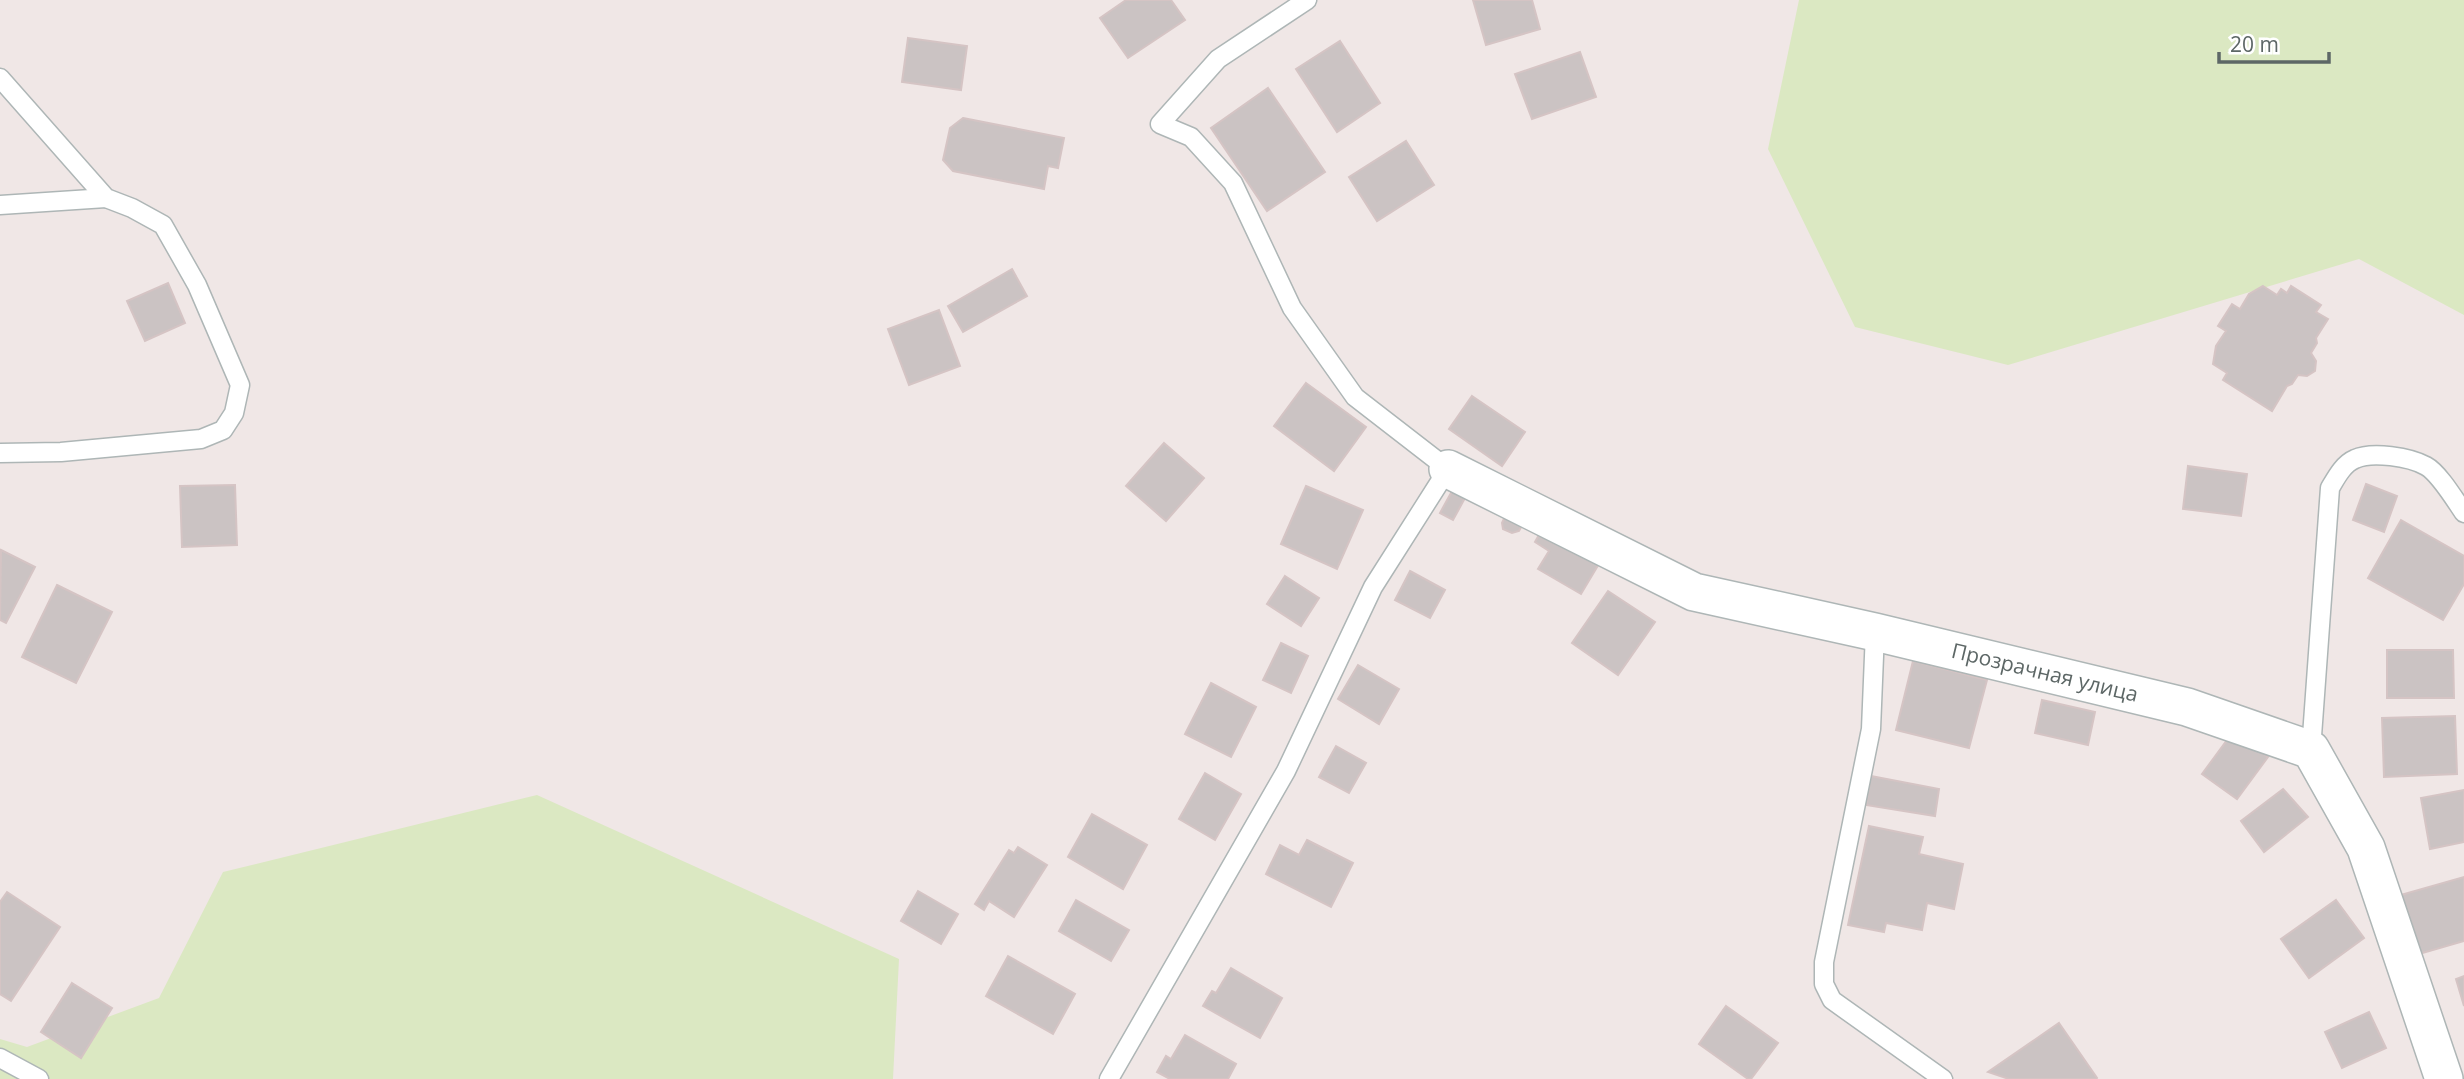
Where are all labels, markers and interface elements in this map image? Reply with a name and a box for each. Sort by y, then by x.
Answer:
scale bar [2219,21,2329,65]
text: 20 m [2230,30,2279,58]
street label: Прозрачная улица [1949,636,2141,708]

